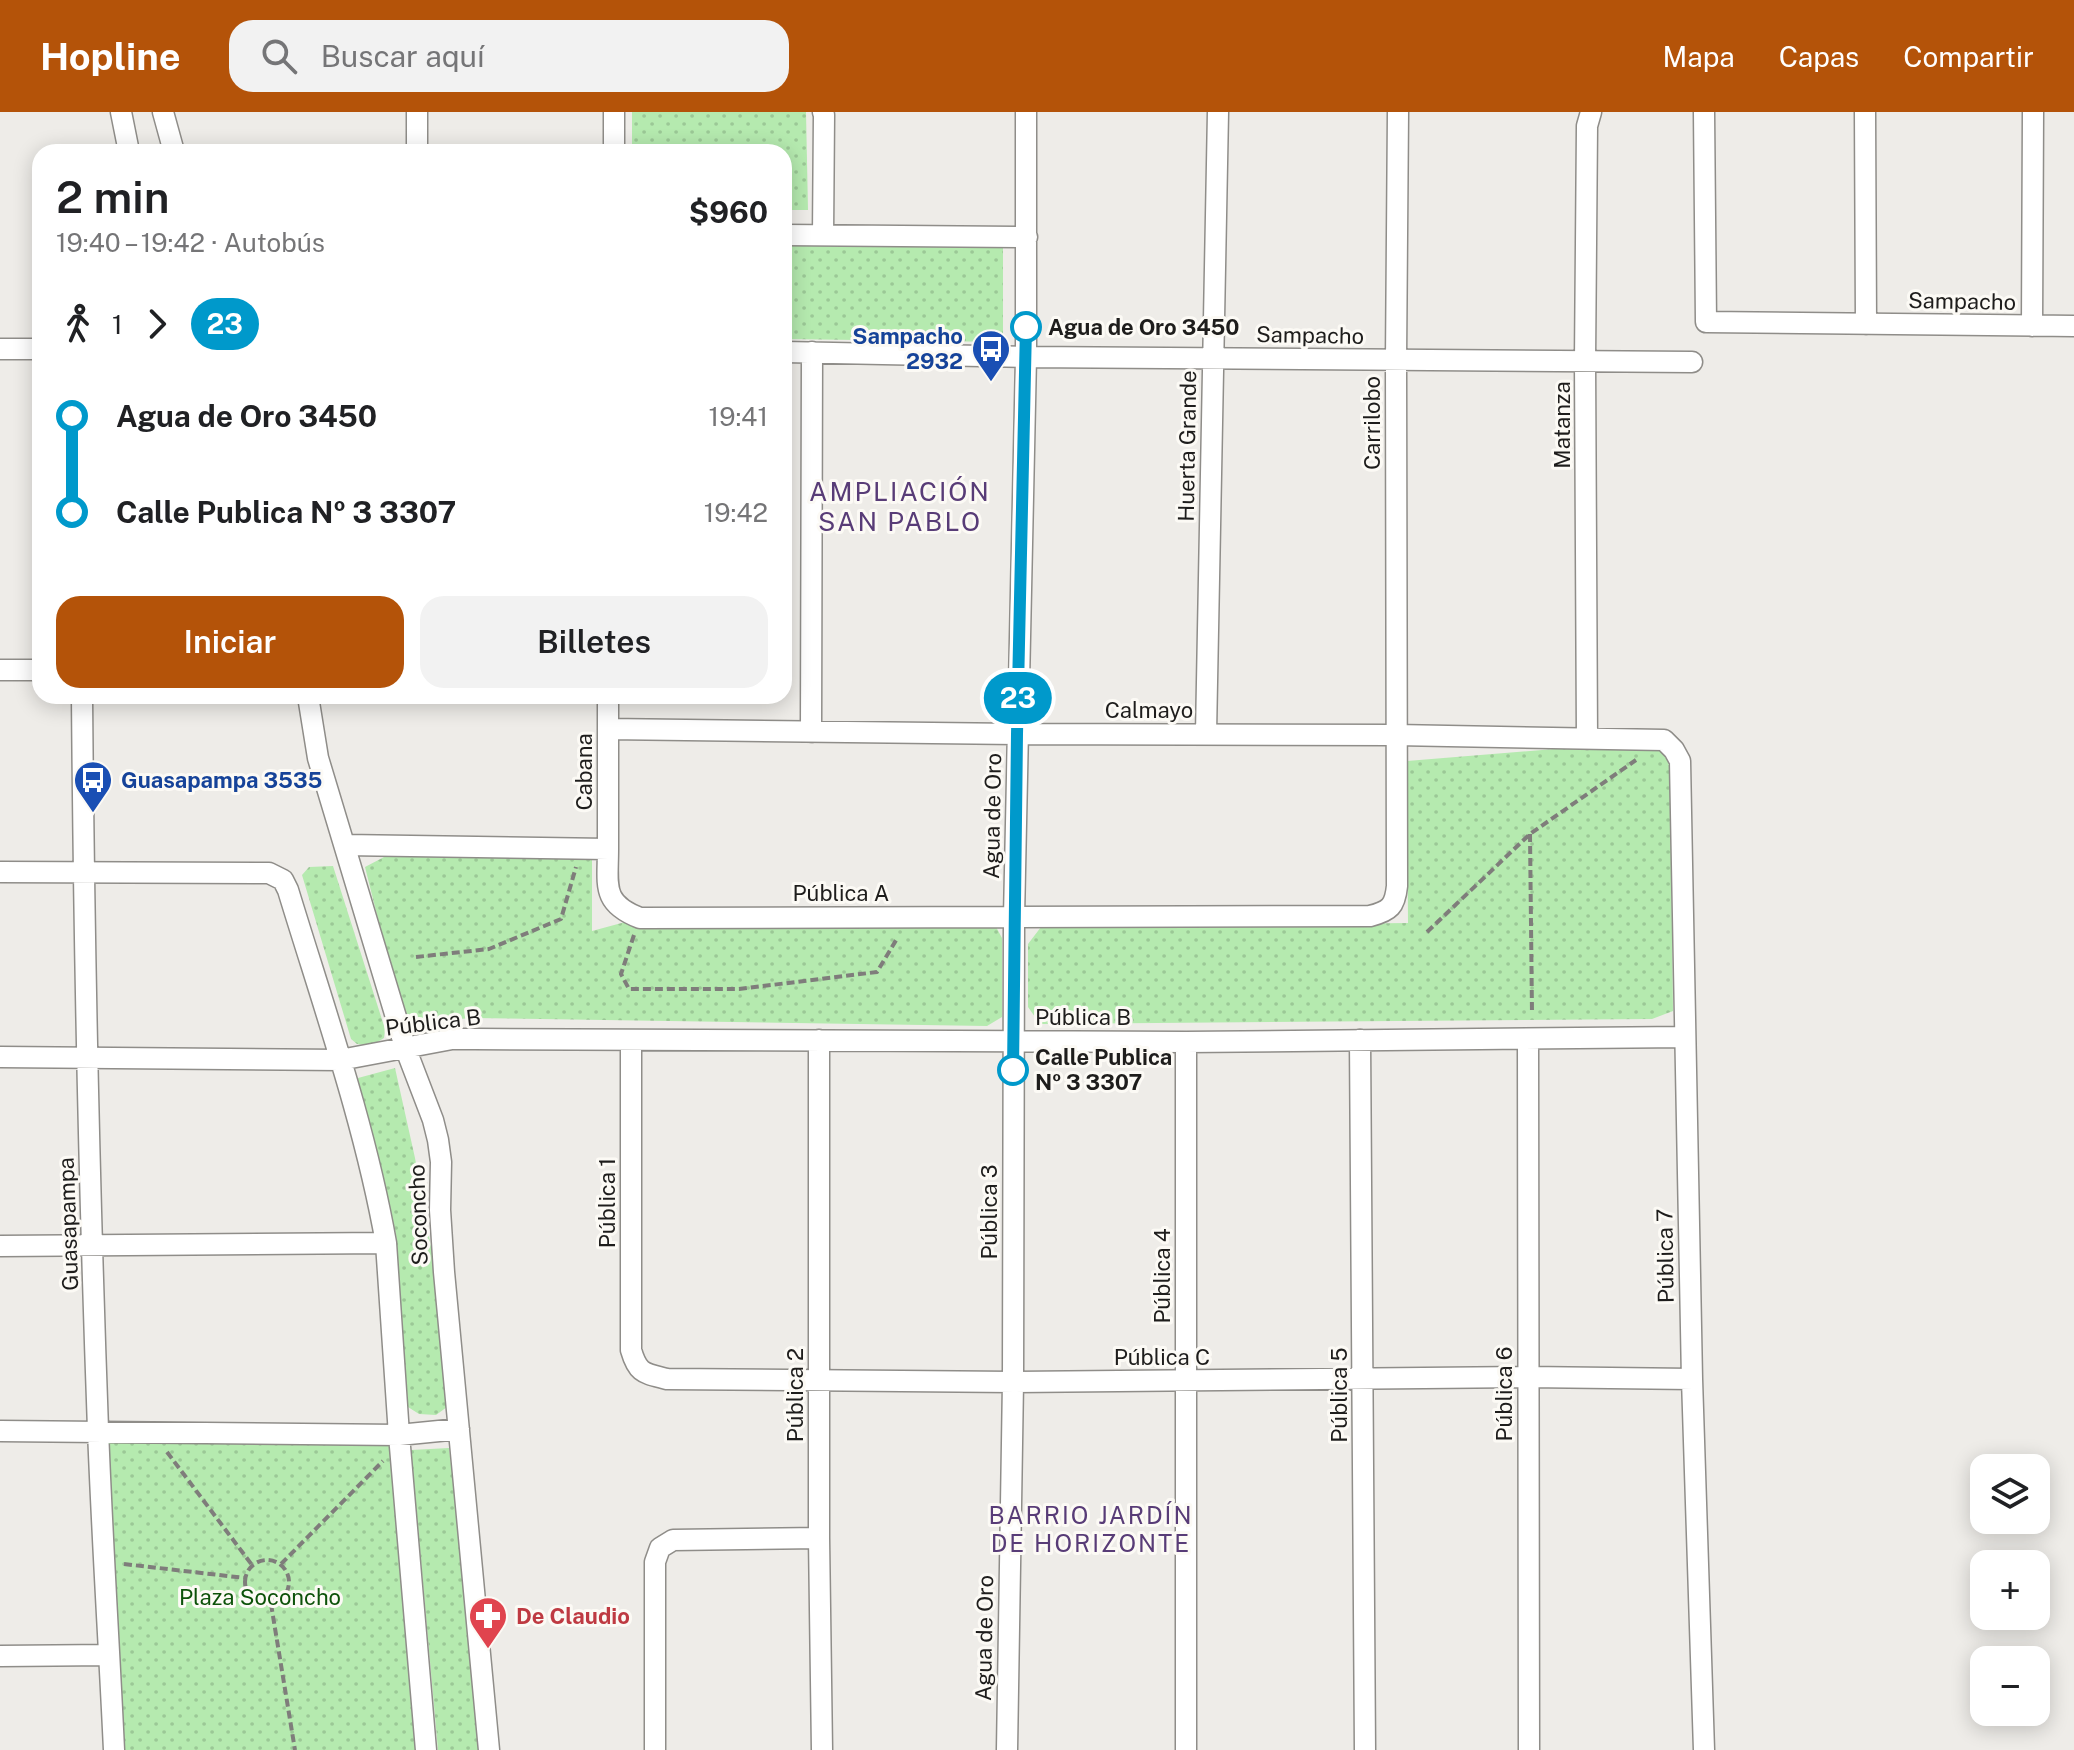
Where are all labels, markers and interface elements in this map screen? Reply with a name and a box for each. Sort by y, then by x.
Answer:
search box [229,20,789,92]
text: Hopline [40,34,181,79]
icon: search [257,34,301,78]
text: Buscar aquí [321,38,484,74]
text: Mapa [1662,40,1735,73]
text: Capas [1779,40,1859,73]
text: Compartir [1903,40,2034,73]
text: 2 min [56,171,170,223]
text: $960 [689,194,768,230]
text: 19:40 – 19:42 · Autobús [56,227,325,258]
street label: Sampacho [1908,287,2016,315]
icon: walk [56,302,100,346]
icon: forward [135,302,179,346]
text: 23 [207,307,243,340]
text: 1 [112,309,123,340]
marker: Agua de Oro 3450 [1011,312,1041,342]
place label: Agua de Oro 3450 [1048,314,1239,340]
street label: Sampacho [1256,321,1364,349]
place label: Sampacho 2932 [852,323,963,374]
bus stop icon: Sampacho 2932 [970,328,1012,383]
street label: Huerta Grande [1173,370,1201,522]
street label: Carrilobo [1359,376,1385,470]
street label: Matanza [1549,381,1575,469]
text: Agua de Oro 3450 [116,398,377,434]
text: 19:41 [709,401,768,432]
district label: AMPLIACIÓN SAN PABLO [809,476,991,537]
text: Calle Publica Nº 3 3307 [116,494,456,530]
text: 19:42 [704,497,768,528]
button: Iniciar [56,596,404,688]
button: Billetes [420,596,768,688]
line badge: 23 [982,672,1054,724]
text: 23 [1000,681,1036,714]
street label: Calmayo [1105,697,1193,723]
street label: Cabana [571,733,597,811]
street label: Agua de Oro [978,753,1006,879]
bus stop icon: Guasapampa 3535 [72,759,114,814]
place label: Guasapampa 3535 [121,767,322,793]
street label: Pública A [793,880,889,906]
street label: Pública B [384,1003,482,1041]
street label: Pública B [1035,1004,1131,1030]
place label: Calle Publica Nº 3 3307 [1035,1044,1172,1095]
marker: Calle Publica Nº 3 3307 [998,1055,1028,1085]
street label: Guasapampa [53,1157,83,1291]
street label: Pública 1 [594,1158,620,1248]
street label: Soconcho [403,1164,433,1266]
street label: Pública 3 [976,1164,1002,1260]
street label: Pública 7 [1651,1209,1679,1303]
street label: Pública 4 [1149,1228,1175,1324]
street label: Pública C [1114,1344,1210,1370]
street label: Pública 5 [1326,1347,1352,1443]
street label: Pública 6 [1491,1347,1517,1442]
street label: Pública 2 [782,1348,808,1442]
map controls [1970,1454,2050,1726]
button: layers [1970,1454,2050,1534]
district label: BARRIO JARDÍN DE HORIZONTE [988,1501,1194,1557]
button: + [1970,1550,2050,1630]
street label: Agua de Oro [970,1575,998,1701]
park label: Plaza Soconcho [179,1584,341,1610]
pharmacy icon: De Claudio [467,1595,509,1650]
place label: De Claudio [516,1603,630,1629]
button: − [1970,1646,2050,1726]

